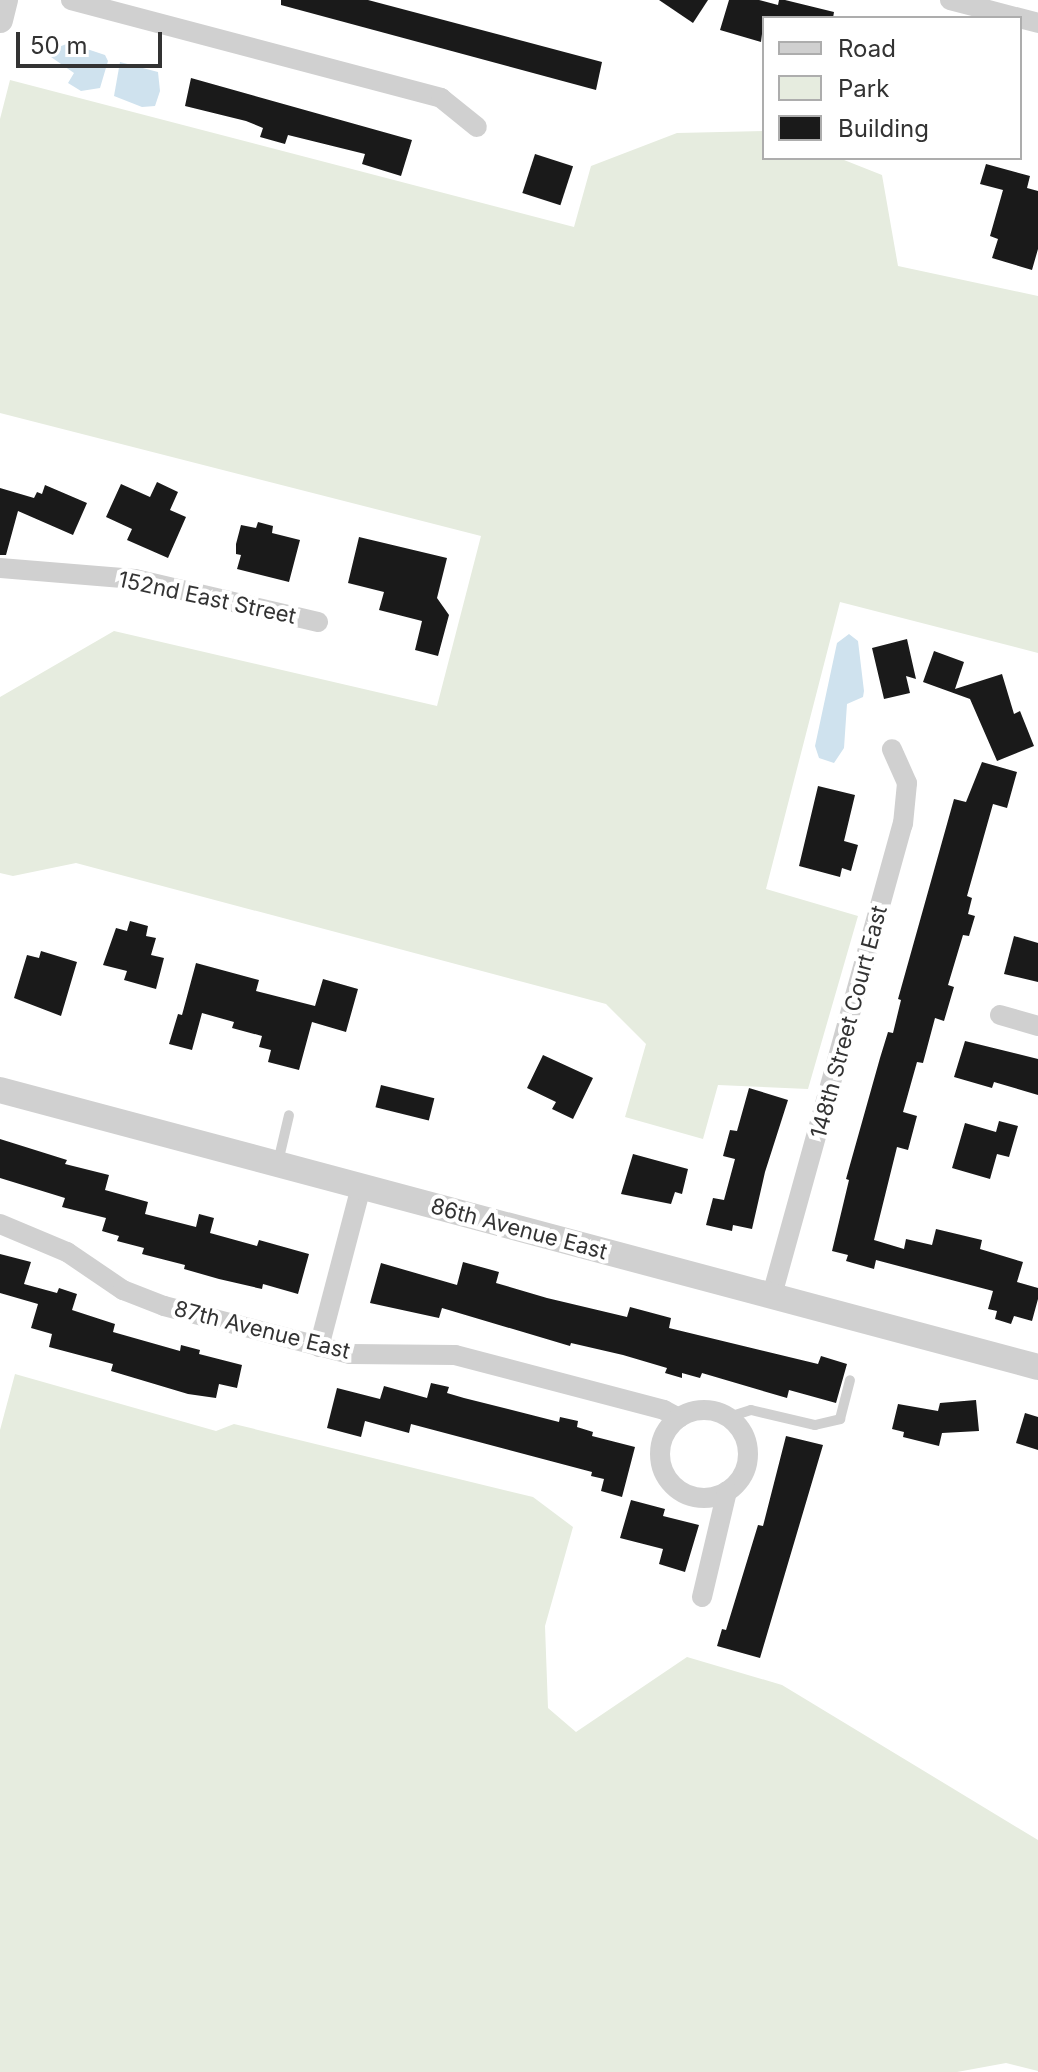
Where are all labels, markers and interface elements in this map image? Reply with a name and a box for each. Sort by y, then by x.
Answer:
scale bar [20,16,166,66]
legend [762,16,1022,160]
text: 50 m [30,31,88,60]
text: Road [838,34,896,63]
text: Park [838,74,889,103]
text: Building [838,114,929,143]
street label: 152nd East Street [116,566,298,630]
street label: 148th Street Court East [805,903,893,1141]
street label: 86th Avenue East [428,1193,610,1265]
street label: 87th Avenue East [171,1295,353,1365]

